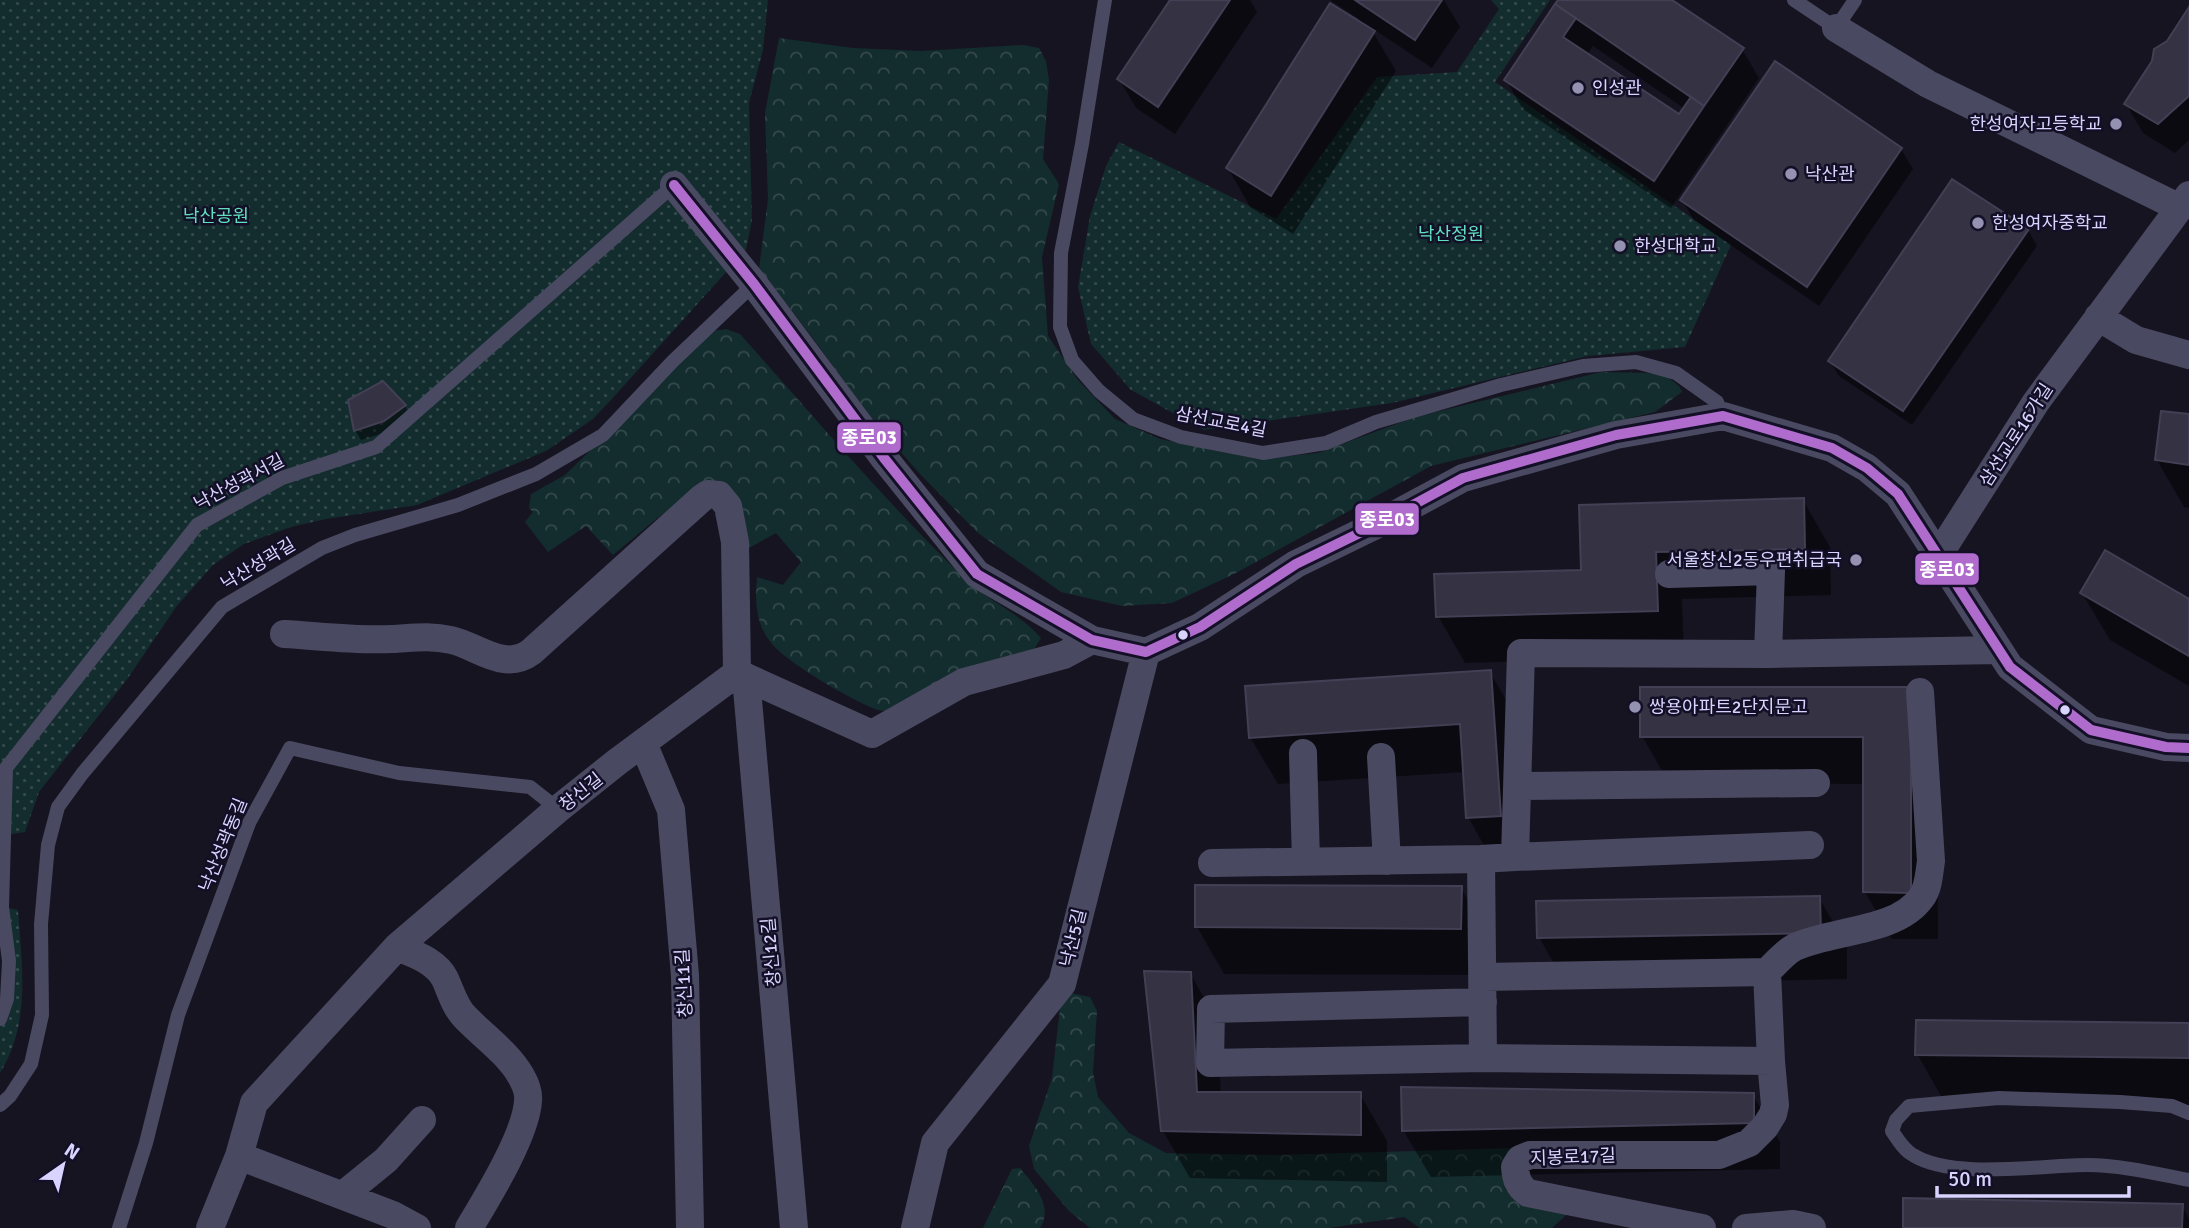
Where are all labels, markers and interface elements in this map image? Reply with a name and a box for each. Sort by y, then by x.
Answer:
place label: 인성관 [1592,77,1642,99]
marker: 인성관 [1570,80,1586,96]
place label: 한성여자고등학교 [1970,113,2102,135]
marker: 한성여자고등학교 [2108,116,2124,132]
place label: 낙산관 [1805,163,1855,185]
marker: 낙산관 [1783,166,1799,182]
park label: 낙산공원 [183,205,249,227]
place label: 한성여자중학교 [1992,212,2108,234]
marker: 한성여자중학교 [1970,215,1986,231]
park label: 낙산정원 [1418,223,1484,245]
place label: 한성대학교 [1634,235,1717,257]
marker: 한성대학교 [1612,238,1628,254]
street label: 삼선교로16가길 [1974,379,2058,491]
street label: 삼선교로4길 [1173,402,1269,442]
line badge: 종로03 [836,421,902,454]
text: 종로03 [841,426,897,450]
street label: 낙산성곽서길 [190,449,288,515]
line badge: 종로03 [1354,502,1420,536]
text: 종로03 [1359,508,1415,532]
street label: 낙산성곽길 [217,533,299,595]
place label: 서울창신2동우편취급국 [1667,549,1842,571]
marker: 서울창신2동우편취급국 [1848,552,1864,568]
line badge: 종로03 [1914,552,1980,586]
text: 종로03 [1919,558,1975,582]
unlabelled marker [1176,628,1190,642]
place label: 쌍용아파트2단지문고 [1649,696,1808,718]
marker: 쌍용아파트2단지문고 [1627,699,1643,715]
unlabelled marker [2058,703,2072,717]
street label: 창신길 [555,768,607,816]
street label: 낙산성곽동길 [194,795,252,895]
street label: 낙산5길 [1055,907,1091,969]
street label: 창신12길 [757,917,785,987]
street label: 창신11길 [671,948,697,1018]
north arrow [28,1130,98,1200]
text: N [60,1138,84,1165]
street label: 지봉로17길 [1530,1145,1616,1169]
scale bar [1937,1154,2130,1198]
text: 50 m [1948,1166,1992,1192]

